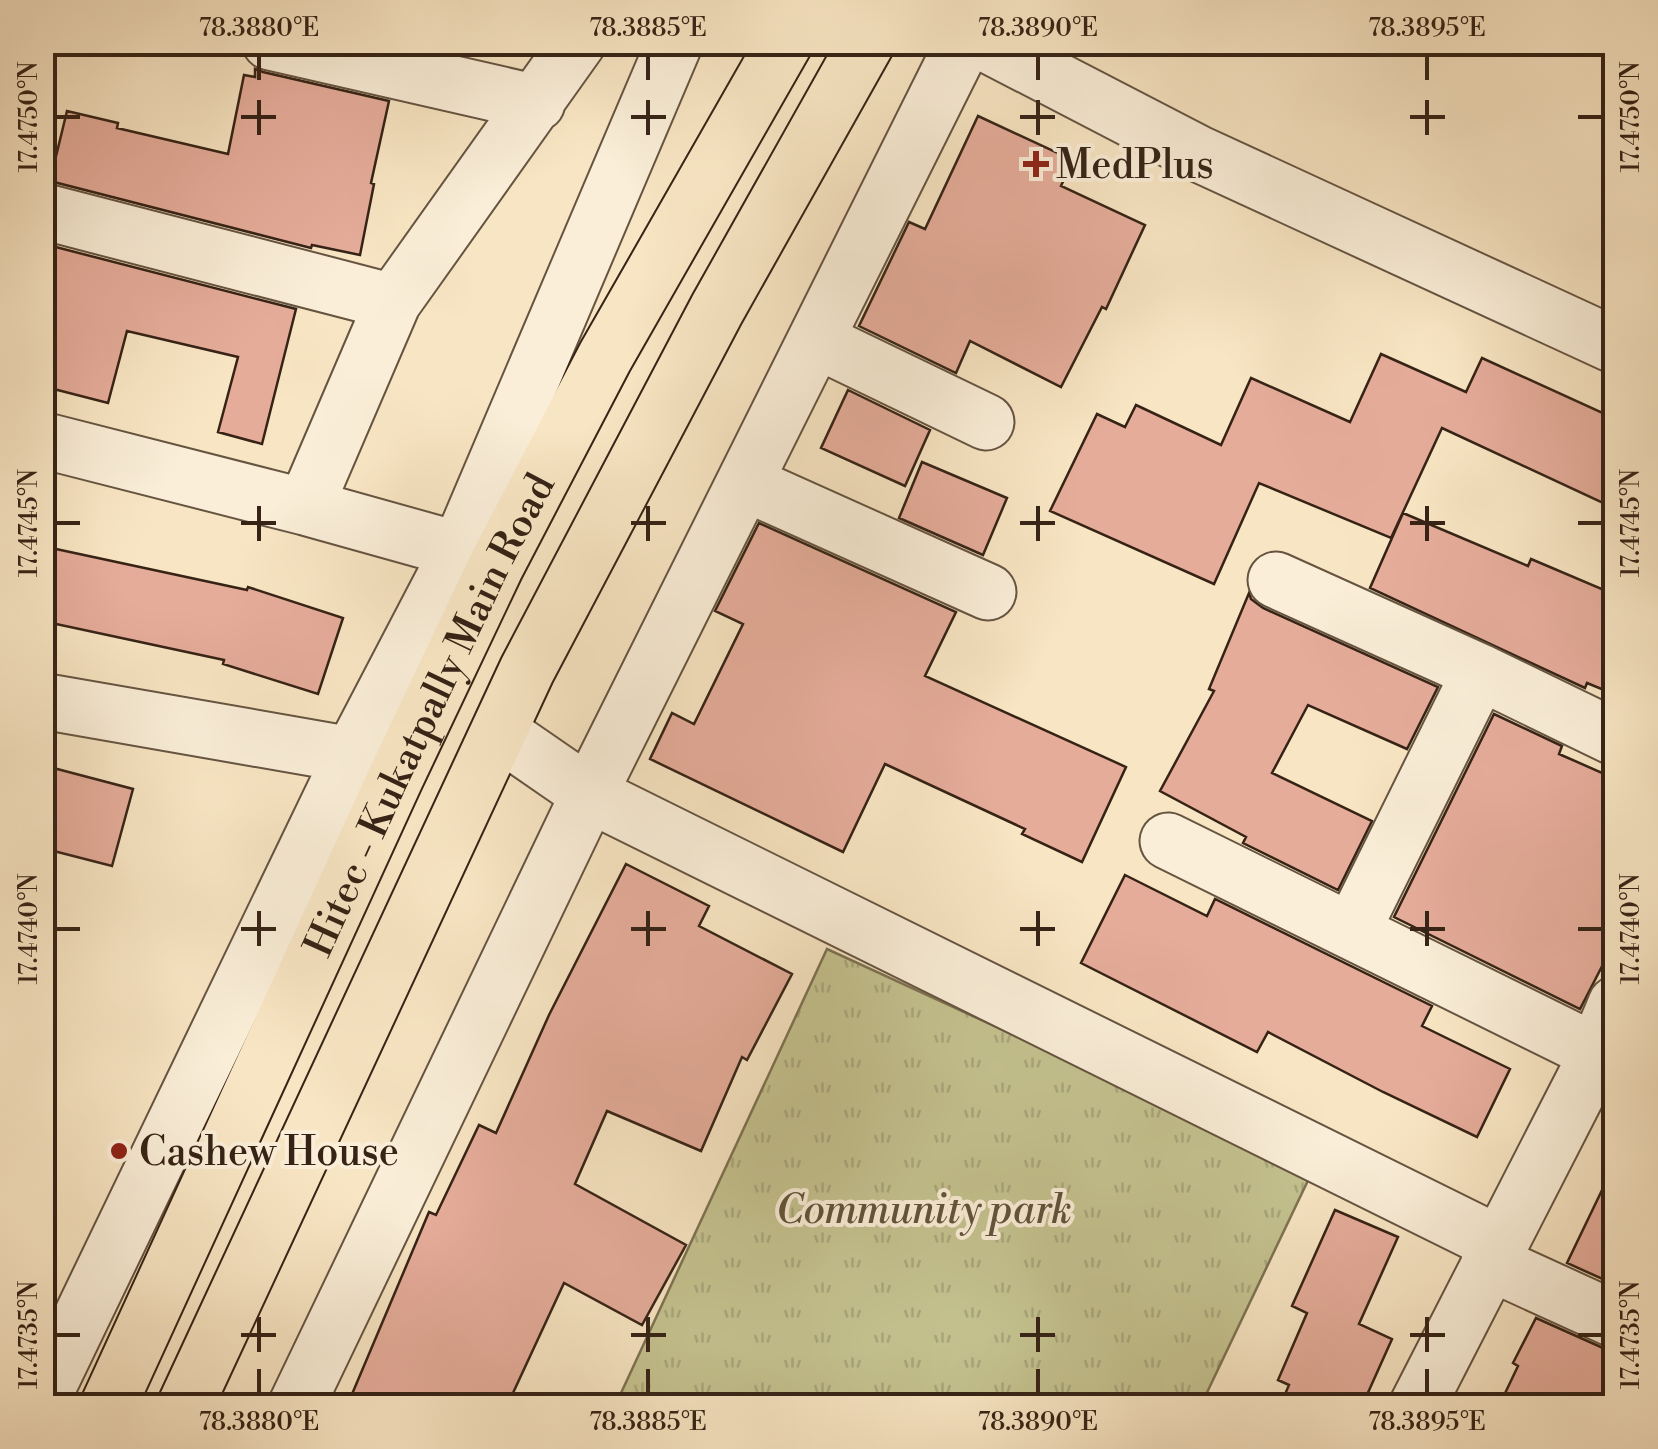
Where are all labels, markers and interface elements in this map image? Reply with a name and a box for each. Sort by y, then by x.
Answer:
text: 78.3880°E [199,13,319,44]
text: 78.3885°E [589,13,707,44]
text: 78.3890°E [978,13,1098,44]
text: 78.3895°E [1368,13,1486,44]
text: 17.4750°N [14,61,45,173]
text: 17.4750°N [1616,61,1647,173]
place label: MedPlus [1056,141,1214,191]
marker: MedPlus [1025,153,1047,175]
street label: Hitec - Kukatpally Main Road [294,465,567,965]
text: 17.4745°N [14,468,45,577]
text: 17.4745°N [1616,468,1647,577]
text: 17.4740°N [14,873,45,985]
text: 17.4740°N [1616,873,1647,985]
place label: Cashew House [139,1128,399,1178]
marker: Cashew House [108,1140,130,1162]
park label: Community park [776,1186,1072,1236]
text: 17.4735°N [14,1280,45,1389]
text: 17.4735°N [1616,1280,1647,1389]
text: 78.3880°E [199,1407,319,1438]
text: 78.3885°E [589,1407,707,1438]
text: 78.3890°E [978,1407,1098,1438]
text: 78.3895°E [1368,1407,1486,1438]

